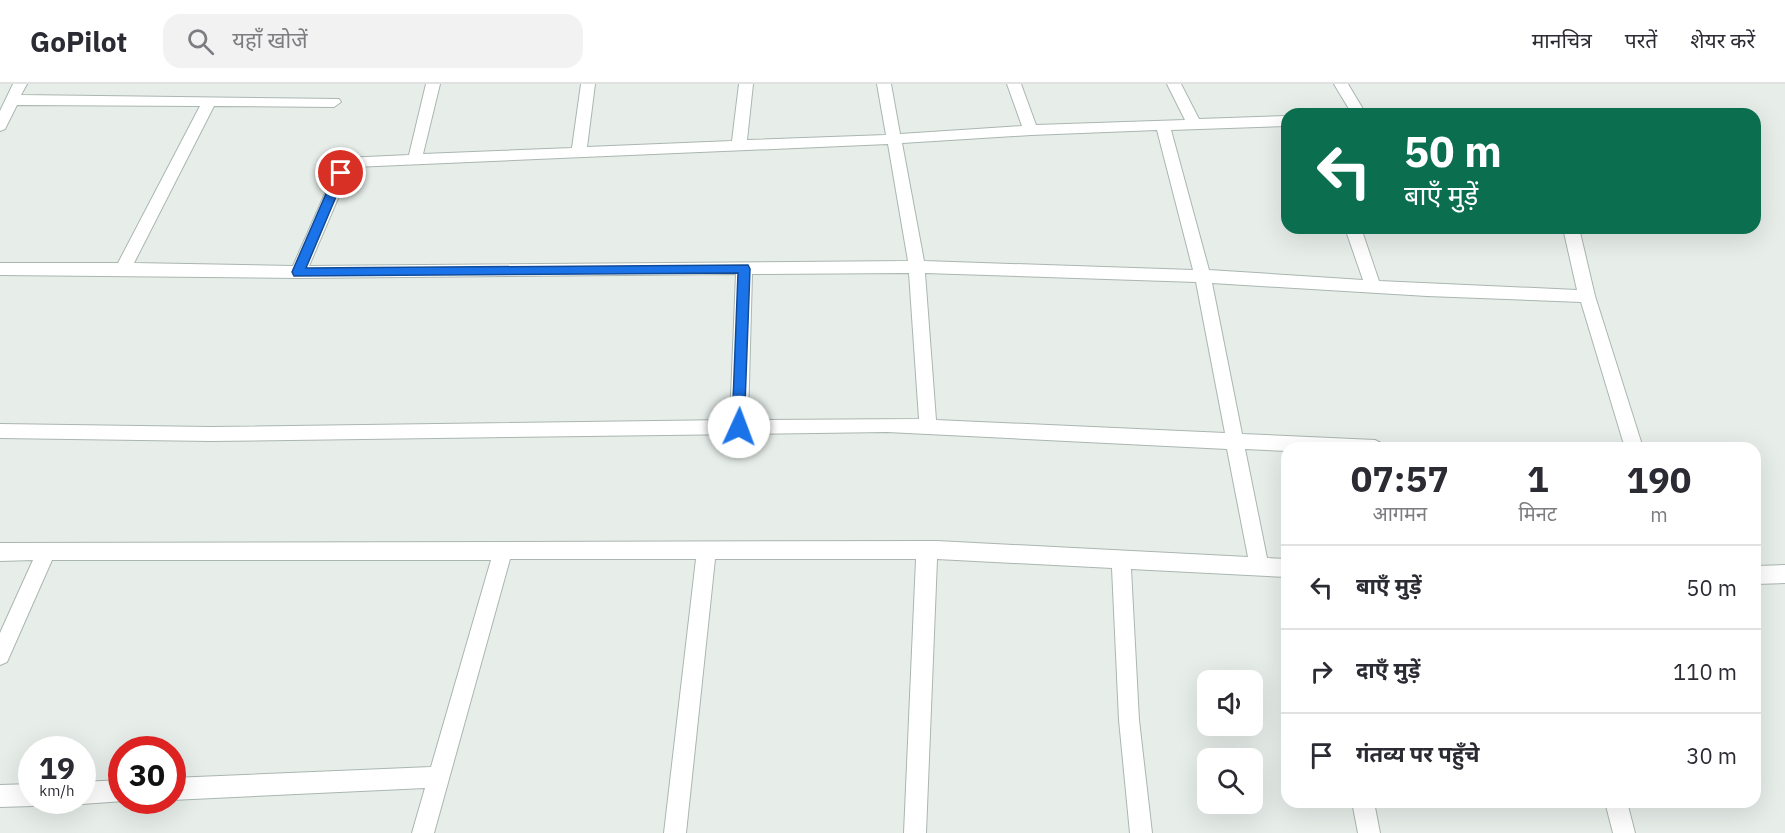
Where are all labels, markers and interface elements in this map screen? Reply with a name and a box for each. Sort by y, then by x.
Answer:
search box [163,14,583,68]
text: GoPilot [30,23,127,60]
icon: search [184,25,217,58]
text: यहाँ खोजें [232,25,308,54]
text: मानचित्र [1532,26,1592,54]
text: परतें [1625,26,1657,54]
text: शेयर करें [1690,26,1755,54]
text: 50 m [1404,124,1502,179]
icon: left [1305,132,1383,210]
pin [315,147,366,198]
icon: arrive [324,156,357,189]
text: बाएँ मुड़ें [1404,177,1478,212]
position arrow [707,395,771,459]
text: 07:57 [1351,455,1449,502]
text: 1 [1527,455,1549,502]
text: 190 [1627,456,1691,503]
text: आगमन [1372,500,1427,527]
text: मिनट [1519,500,1557,527]
text: m [1650,501,1668,528]
icon: left [1305,571,1338,604]
text: बाएँ मुड़ें [1356,571,1422,600]
text: 50 m [1686,573,1737,602]
icon: right [1305,655,1338,688]
text: दाएँ मुड़ें [1356,655,1420,684]
text: 110 m [1673,657,1737,686]
map controls [1197,670,1263,814]
button: sound [1197,670,1263,736]
speed limit sign: 30 [108,736,186,814]
icon: arrive [1305,739,1338,772]
text: गंतव्य पर पहुँचे [1356,739,1480,768]
text: 30 m [1686,741,1737,770]
text: 19 [39,748,75,787]
button: search [1197,748,1263,814]
text: km/h [39,781,75,800]

